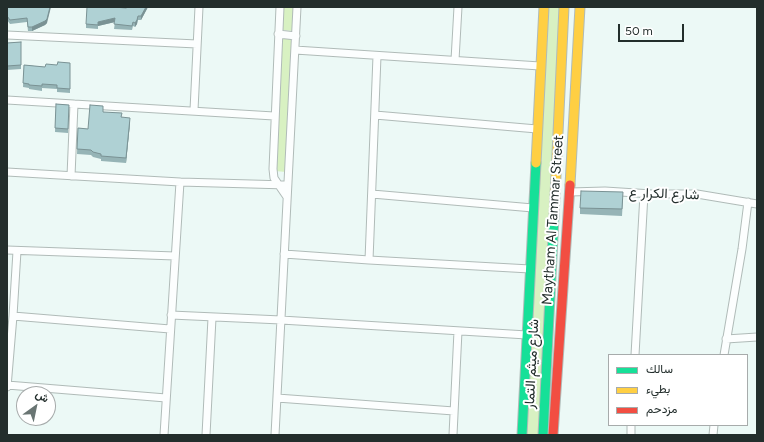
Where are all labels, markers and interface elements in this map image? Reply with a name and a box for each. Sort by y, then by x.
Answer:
scale bar [620,16,686,42]
text: 50 m [625,24,653,38]
street label: Maytham Al Tammar Street [539,135,567,305]
street label: شارع الكرار ع [628,184,700,204]
street label: شارع ميثم التمار [521,318,543,410]
legend [608,354,748,426]
text: سالك [646,362,673,376]
text: بطيء [646,382,670,396]
north arrow [16,386,56,426]
text: ش [33,387,51,405]
text: مزدحم [646,402,677,416]

